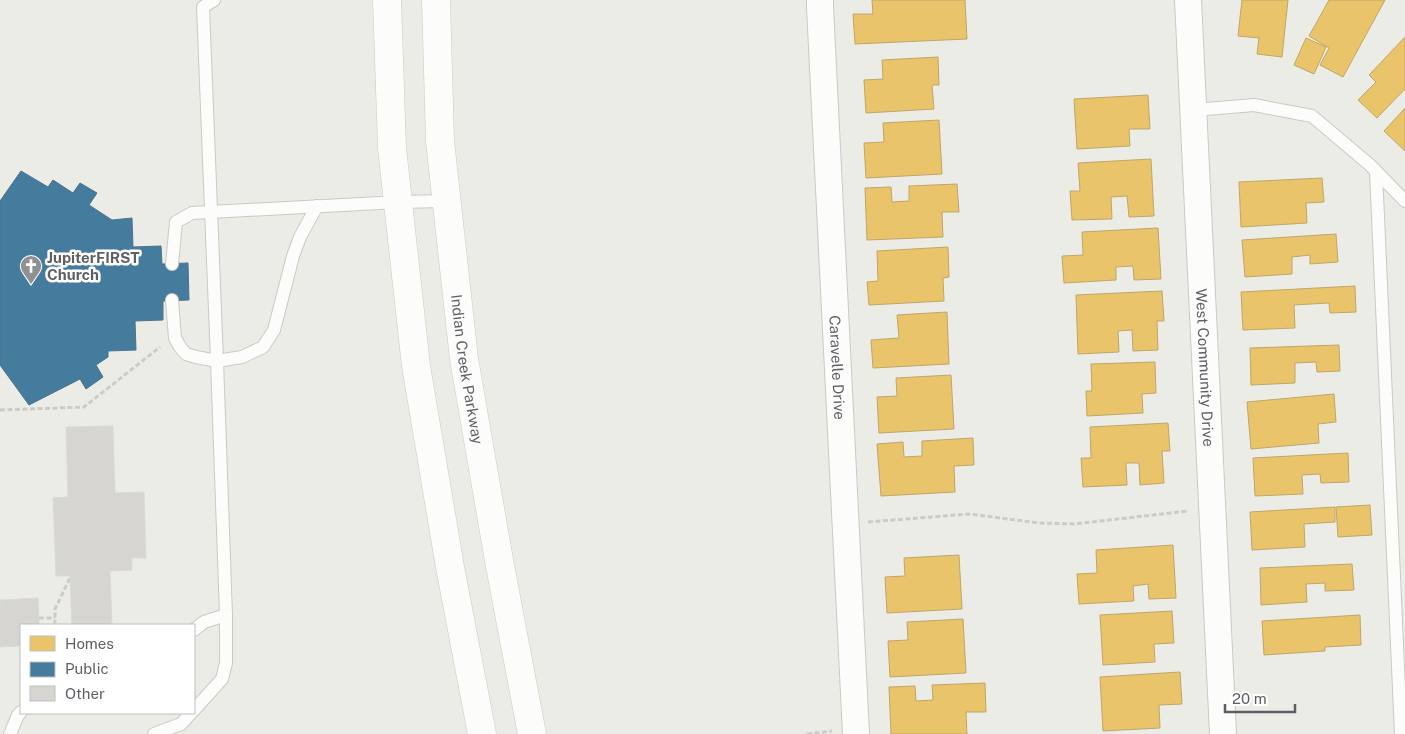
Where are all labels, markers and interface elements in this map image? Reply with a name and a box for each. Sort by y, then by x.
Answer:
place label: JupiterFIRST Church [47,249,140,283]
church icon: JupiterFIRST Church [19,254,43,285]
street label: West Community Drive [1193,288,1218,447]
street label: Indian Creek Parkway [448,293,487,445]
street label: Caravelle Drive [827,315,849,420]
legend [20,624,195,714]
text: Homes [65,635,114,652]
text: Public [65,660,109,677]
scale bar [1225,682,1295,714]
text: Other [65,685,105,702]
text: 20 m [1232,690,1267,707]

